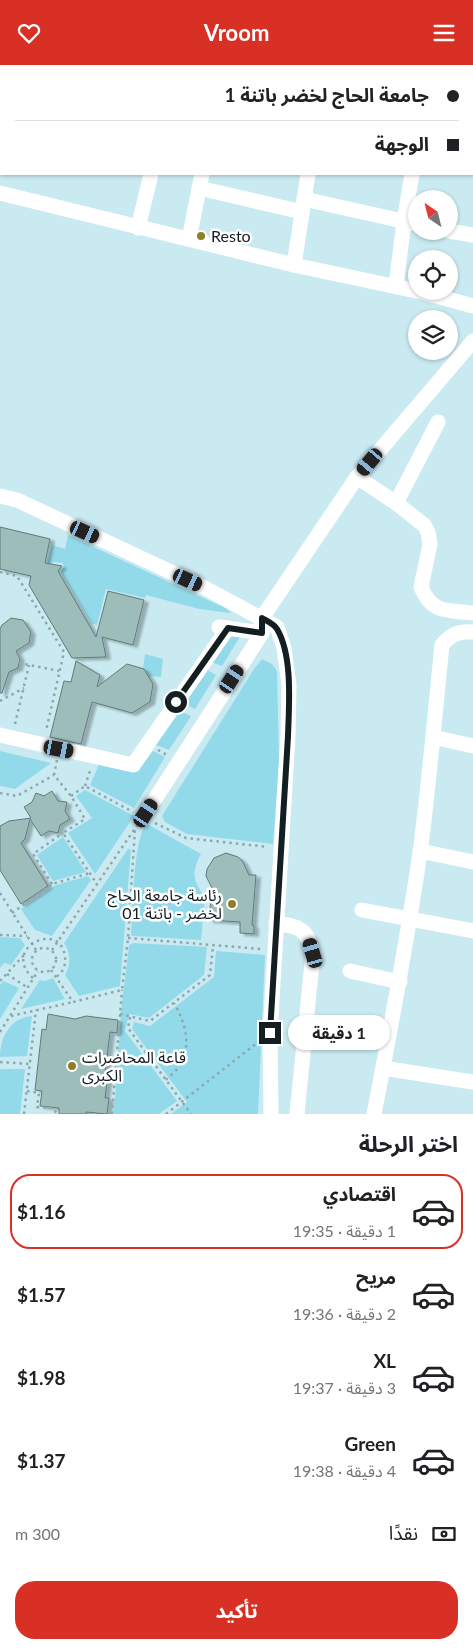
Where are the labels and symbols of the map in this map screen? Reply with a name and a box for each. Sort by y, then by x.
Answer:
north arrow [408,190,458,240]
place label: Resto [211,226,251,245]
marker: Resto [195,230,207,242]
car [354,446,385,478]
car [68,519,101,545]
car [171,567,204,593]
car [217,662,246,696]
route start [165,691,187,713]
car [42,739,75,759]
car [131,796,160,830]
place label: رئاسة جامعة الحاج لخضر - باتنة 01 [108,885,222,923]
marker: رئاسة جامعة الحاج لخضر - باتنة 01 [226,898,238,910]
car [301,937,324,969]
callout: 1 دقيقة [288,1015,390,1051]
route end [259,1022,281,1044]
place label: قاعة المحاضرات الكبرى [82,1047,186,1085]
marker: قاعة المحاضرات الكبرى [66,1060,78,1072]

